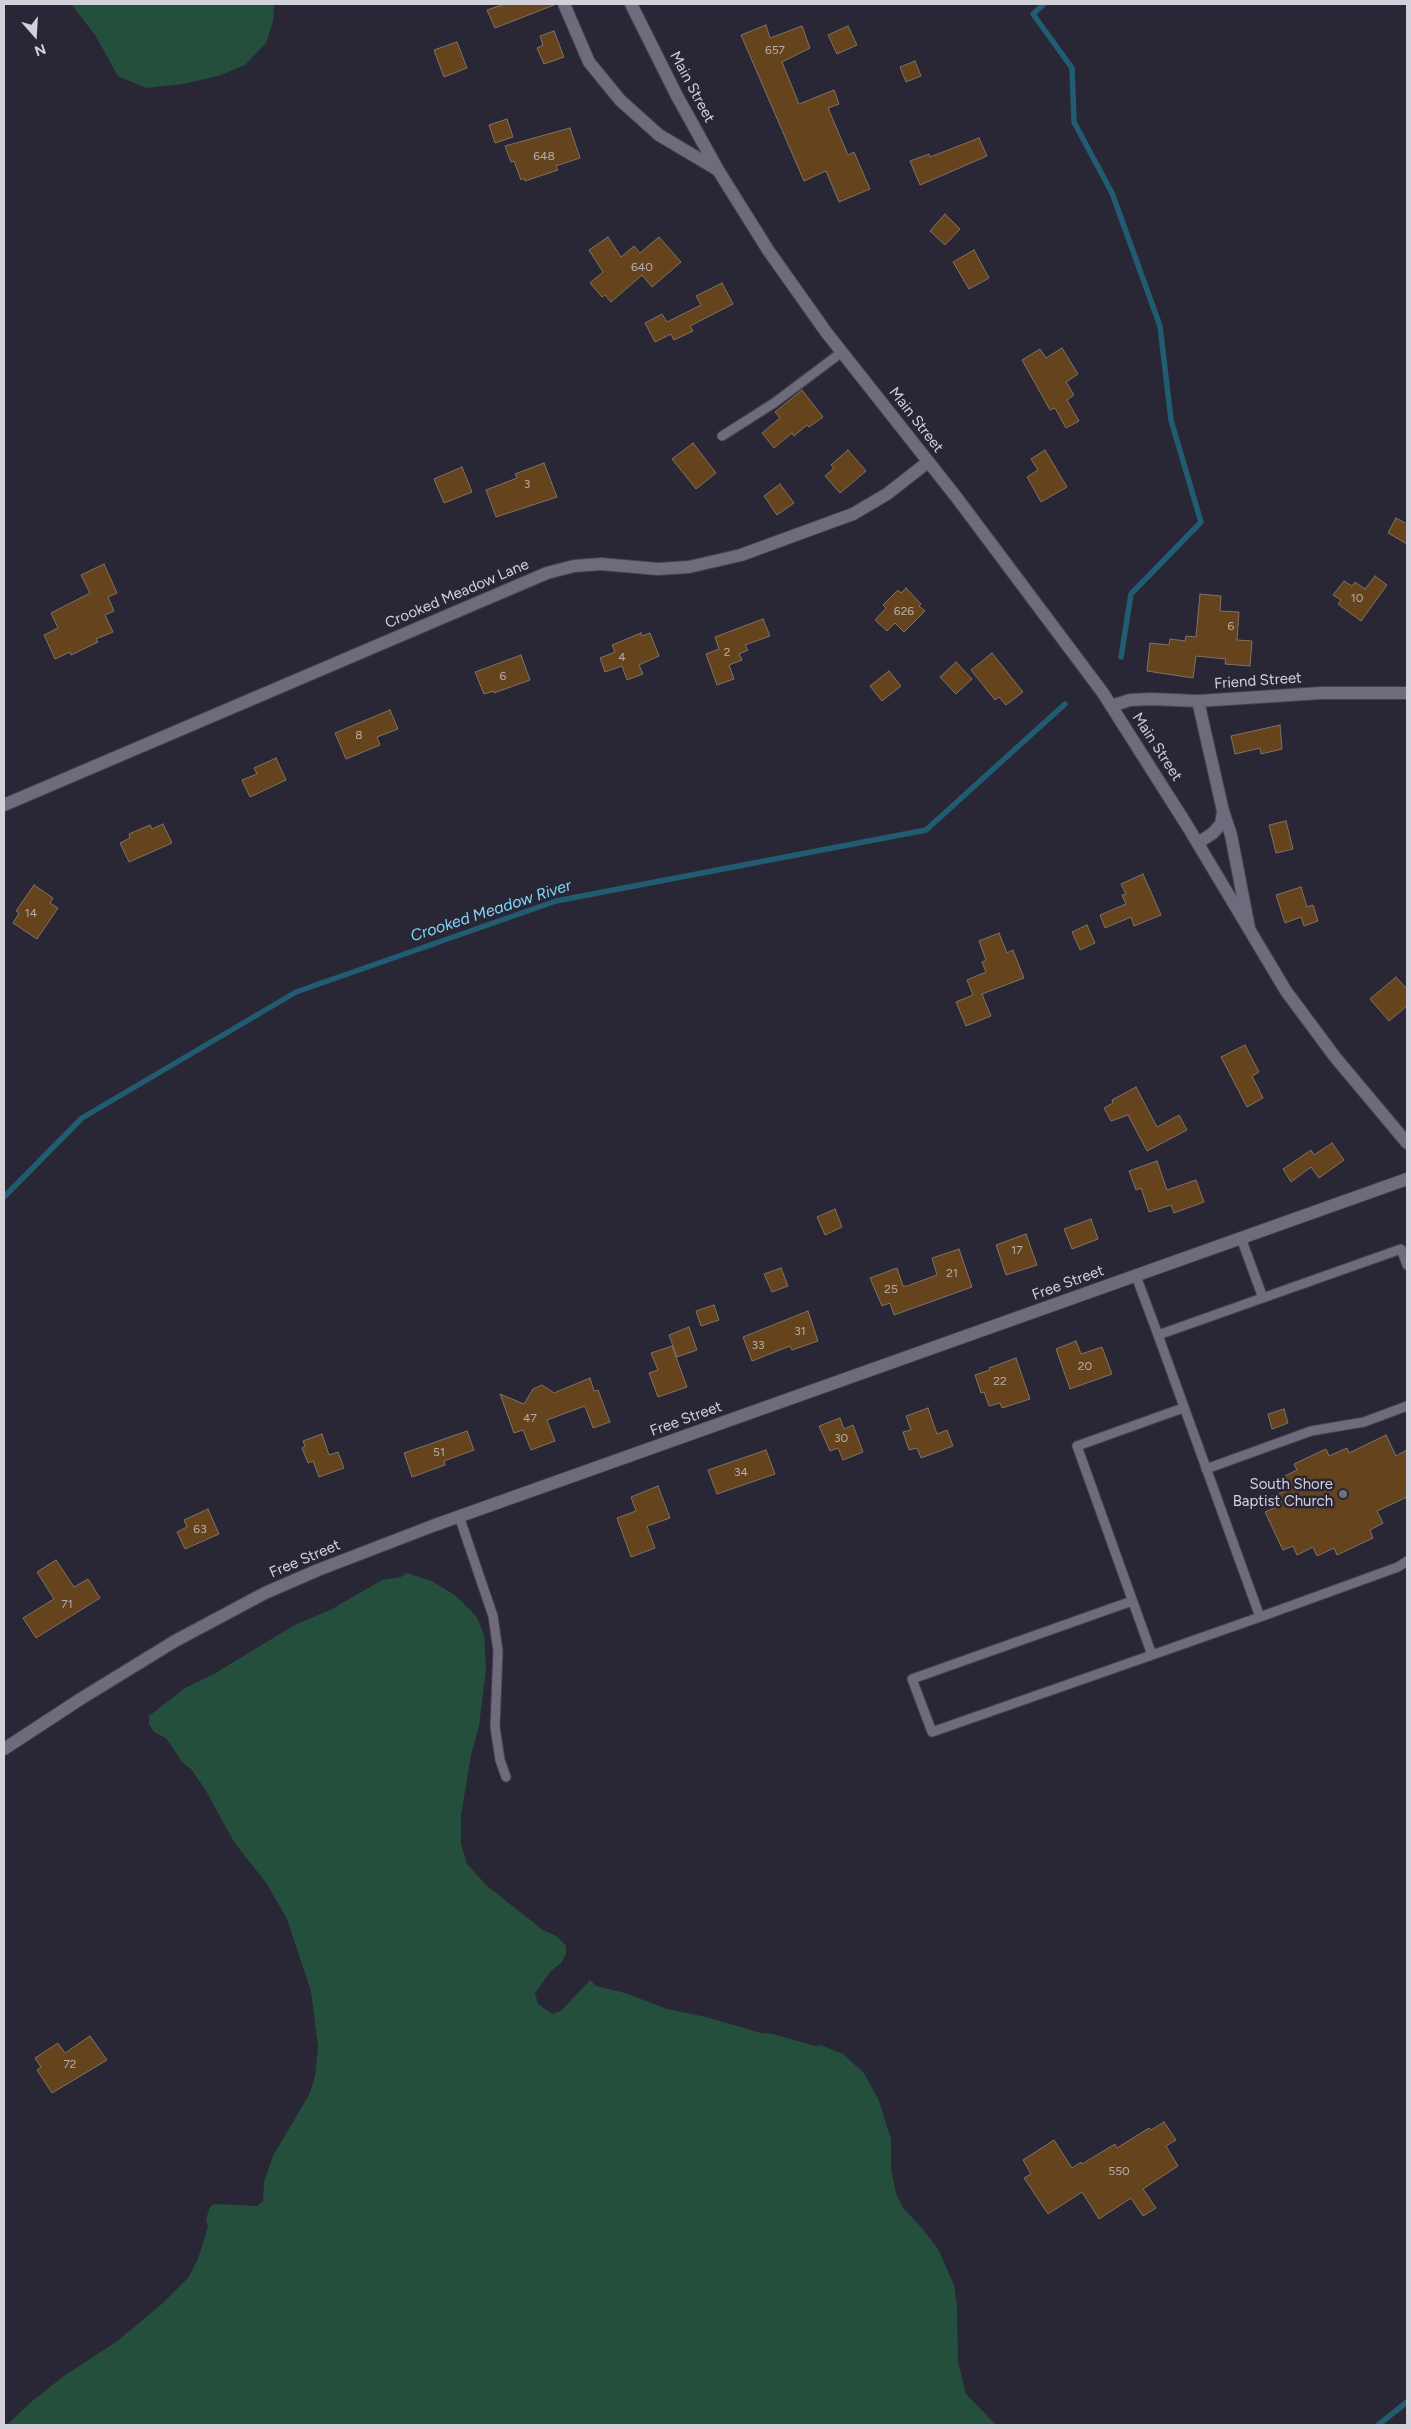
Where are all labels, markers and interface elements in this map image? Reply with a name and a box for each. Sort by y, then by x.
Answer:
north arrow [10,10,60,60]
text: N [32,40,48,59]
house number: 657 [765,43,785,57]
street label: Main Street [666,48,718,126]
house number: 648 [533,149,555,163]
house number: 640 [631,260,653,274]
street label: Main Street [885,384,947,456]
house number: 3 [524,477,530,491]
street label: Crooked Meadow Lane [382,556,532,632]
house number: 10 [1351,591,1363,605]
house number: 626 [894,604,914,618]
house number: 6 [1228,619,1234,633]
house number: 2 [724,645,730,659]
house number: 4 [618,650,626,664]
house number: 6 [500,669,506,683]
street label: Friend Street [1214,669,1302,693]
street label: Main Street [1128,709,1186,785]
house number: 8 [355,728,363,742]
water label: Crooked Meadow River [408,876,574,946]
house number: 14 [25,906,37,920]
house number: 17 [1011,1243,1023,1257]
street label: Free Street [1030,1262,1106,1304]
house number: 21 [946,1266,958,1280]
house number: 25 [884,1282,898,1296]
house number: 31 [794,1324,806,1338]
house number: 33 [751,1338,765,1352]
house number: 20 [1078,1359,1092,1373]
house number: 22 [993,1374,1007,1388]
street label: Free Street [648,1398,724,1440]
house number: 47 [523,1411,537,1425]
house number: 30 [834,1431,848,1445]
house number: 51 [433,1445,445,1459]
house number: 34 [734,1465,748,1479]
place label: South Shore Baptist Church [1233,1476,1333,1511]
marker: South Shore Baptist Church [1337,1488,1349,1500]
house number: 63 [193,1522,207,1536]
street label: Free Street [267,1536,343,1582]
house number: 71 [61,1597,73,1611]
house number: 72 [63,2057,77,2071]
house number: 550 [1108,2164,1130,2178]

